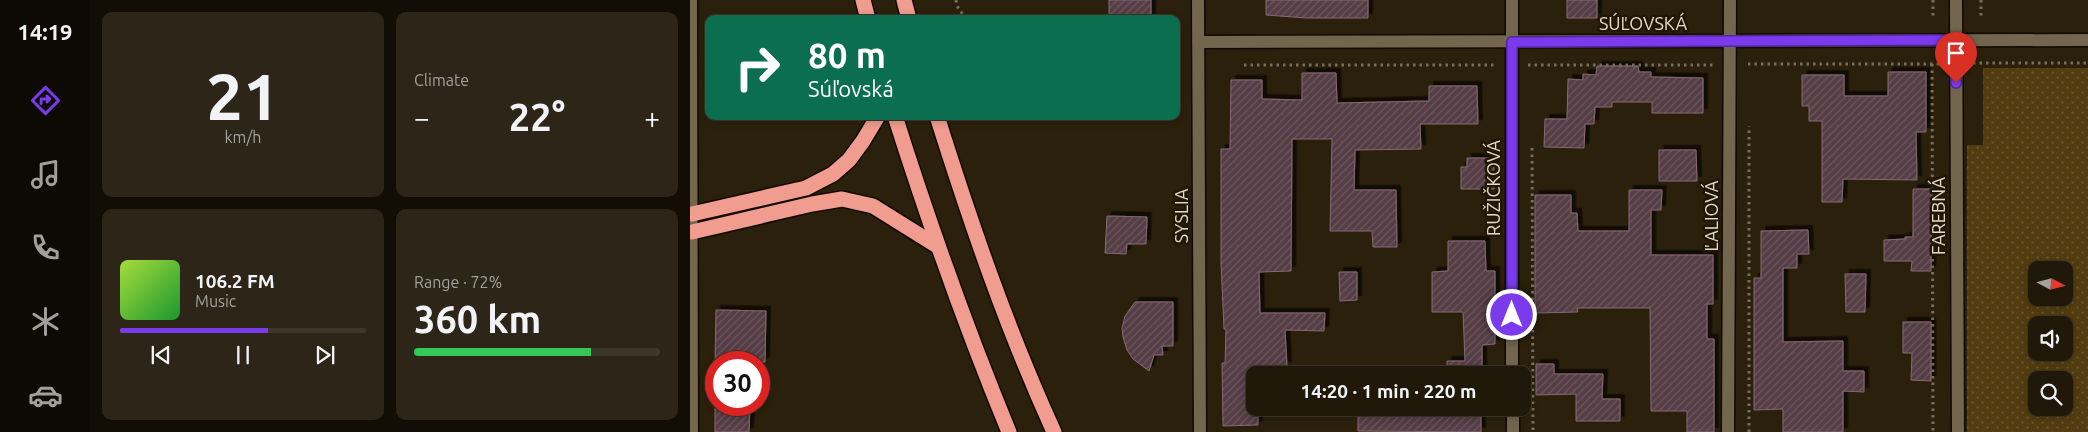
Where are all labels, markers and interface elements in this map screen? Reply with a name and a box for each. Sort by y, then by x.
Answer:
street label: SÚĽOVSKÁ [1599,12,1687,33]
text: 14:19 [17,19,73,44]
pin [1935,32,1977,83]
icon: right [725,35,790,100]
text: 80 m [808,35,886,75]
icon: arrive [1942,39,1970,67]
text: 21 [206,59,280,132]
text: Climate [414,71,469,89]
text: Súľovská [808,76,894,101]
icon: directions [28,83,63,118]
text: 22° [509,96,565,138]
text: − [414,102,430,133]
text: + [644,102,660,133]
text: km/h [225,128,261,146]
street label: RUŽIČKOVÁ [1482,140,1503,236]
icon: music [28,157,63,192]
street label: FAREBNÁ [1927,177,1948,255]
street label: ĽALIOVÁ [1700,180,1721,252]
street label: SYSLIA [1171,188,1191,243]
icon: phone [28,230,63,265]
north arrow [2028,261,2072,306]
map controls [2028,261,2073,416]
text: 106.2 FM [195,270,275,292]
text: Range · 72% [414,273,502,291]
position arrow [1485,288,1537,340]
text: Music [195,292,236,310]
text: 360 km [414,298,541,340]
icon: climate [28,304,63,339]
button: sound [2028,316,2073,361]
icon: previous [147,341,175,369]
icon: pause [229,341,257,369]
icon: next [311,341,339,369]
speed limit sign: 30 [705,351,770,416]
button: search [2028,371,2073,416]
icon: car [28,378,63,413]
text: 14:20 · 1 min · 220 m [1301,380,1476,402]

